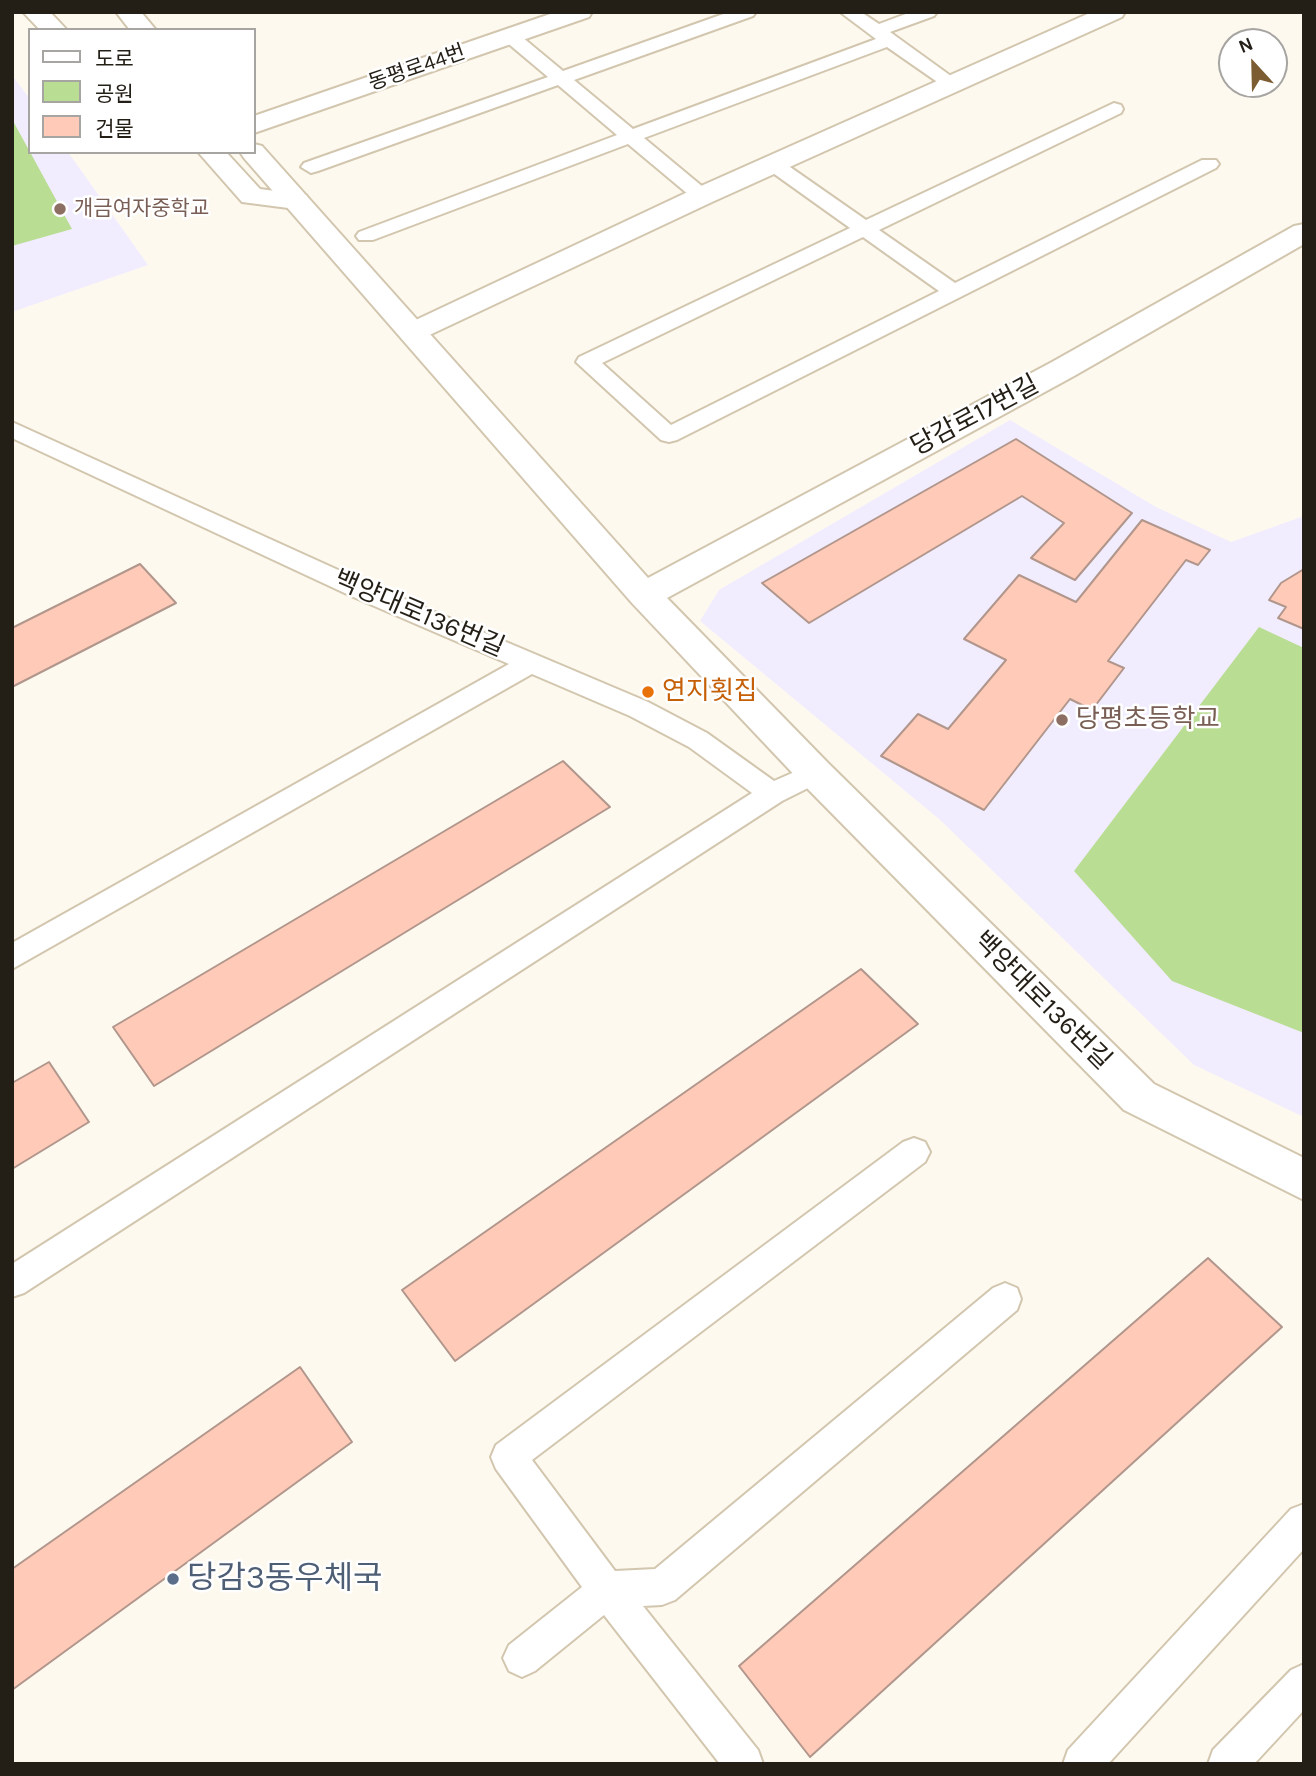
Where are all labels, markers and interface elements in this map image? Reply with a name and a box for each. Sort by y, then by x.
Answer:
legend [28,28,256,154]
north arrow [1218,28,1288,98]
text: N [1235,33,1256,58]
street label: 동평로44번 [365,40,469,96]
text: 도로 [95,47,134,71]
text: 공원 [95,82,134,106]
text: 건물 [95,117,134,141]
place label: 개금여자중학교 [74,196,209,222]
marker: 개금여자중학교 [52,201,68,217]
street label: 당감로17번길 [906,369,1044,463]
street label: 백양대로136번길 [329,564,509,664]
place label: 연지횟집 [662,676,758,708]
marker: 연지횟집 [640,684,656,700]
place label: 당평초등학교 [1076,704,1220,736]
marker: 당평초등학교 [1054,712,1070,728]
street label: 백양대로136번길 [966,925,1118,1077]
place label: 당감3동우체국 [187,1560,383,1598]
marker: 당감3동우체국 [165,1571,181,1587]

